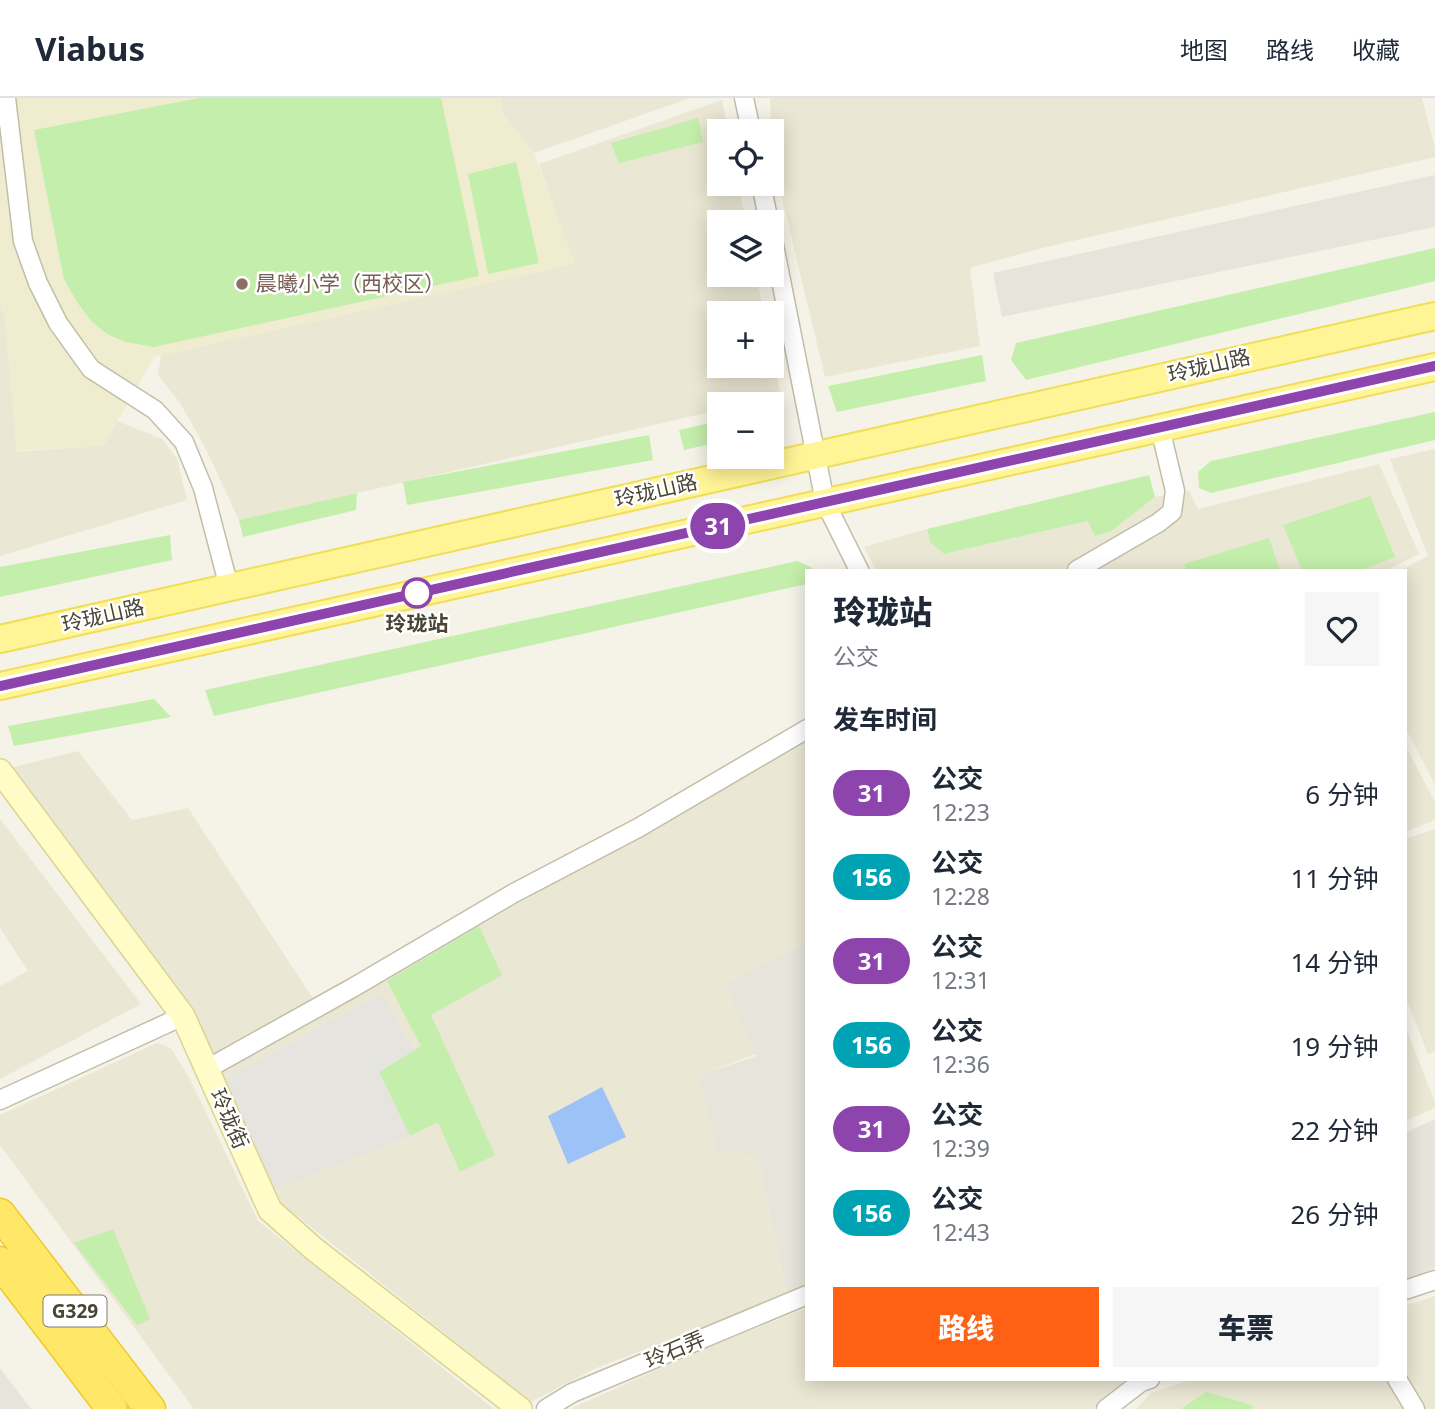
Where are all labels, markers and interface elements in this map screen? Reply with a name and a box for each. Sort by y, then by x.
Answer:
text: Viabus [35,26,145,71]
text: 地图 [1180,33,1228,66]
text: 路线 [1266,33,1314,66]
text: 收藏 [1352,33,1400,66]
map controls [707,119,784,469]
button: locate [707,119,784,196]
button: layers [707,210,784,287]
place label: 晨曦小学（西校区） [256,269,445,297]
marker: 晨曦小学（西校区） [234,276,250,292]
button: + [707,301,784,378]
street label: 玲珑山路 [1165,342,1253,388]
button: − [707,392,784,469]
street label: 玲珑山路 [612,467,700,513]
line badge: 31 [686,503,750,549]
text: 31 [704,509,732,542]
marker: 玲珑站 [402,578,432,608]
text: 玲珑站 [833,589,932,634]
street label: 玲珑山路 [59,592,147,638]
button: heart [1305,592,1379,666]
place label: 玲珑站 [386,609,449,637]
text: 公交 [833,640,879,672]
text: 发车时间 [833,701,937,737]
text: 公交 [931,760,983,796]
text: 31 [858,776,885,809]
text: 6 分钟 [1305,776,1379,812]
text: 12:23 [931,796,990,828]
text: 公交 [931,844,983,880]
text: 156 [851,860,892,893]
text: 11 分钟 [1290,860,1379,896]
text: 12:28 [931,880,990,912]
text: 公交 [931,928,983,964]
text: 31 [858,944,885,977]
text: 14 分钟 [1290,944,1379,980]
text: 12:31 [931,964,990,996]
text: 公交 [931,1012,983,1048]
text: 156 [851,1028,892,1061]
text: 19 分钟 [1290,1028,1379,1064]
text: 12:36 [931,1048,990,1080]
street label: 玲珑街 [204,1084,256,1153]
text: 公交 [931,1096,983,1132]
text: 31 [858,1112,885,1145]
text: 22 分钟 [1290,1112,1379,1148]
text: 12:39 [931,1132,990,1164]
text: 公交 [931,1180,983,1216]
text: 156 [851,1196,892,1229]
text: 26 分钟 [1290,1196,1379,1232]
text: 12:43 [931,1216,990,1248]
button: 路线 [833,1287,1099,1367]
button: 车票 [1113,1287,1379,1367]
road number: G329 [43,1296,106,1326]
street label: 玲石弄 [640,1324,709,1374]

